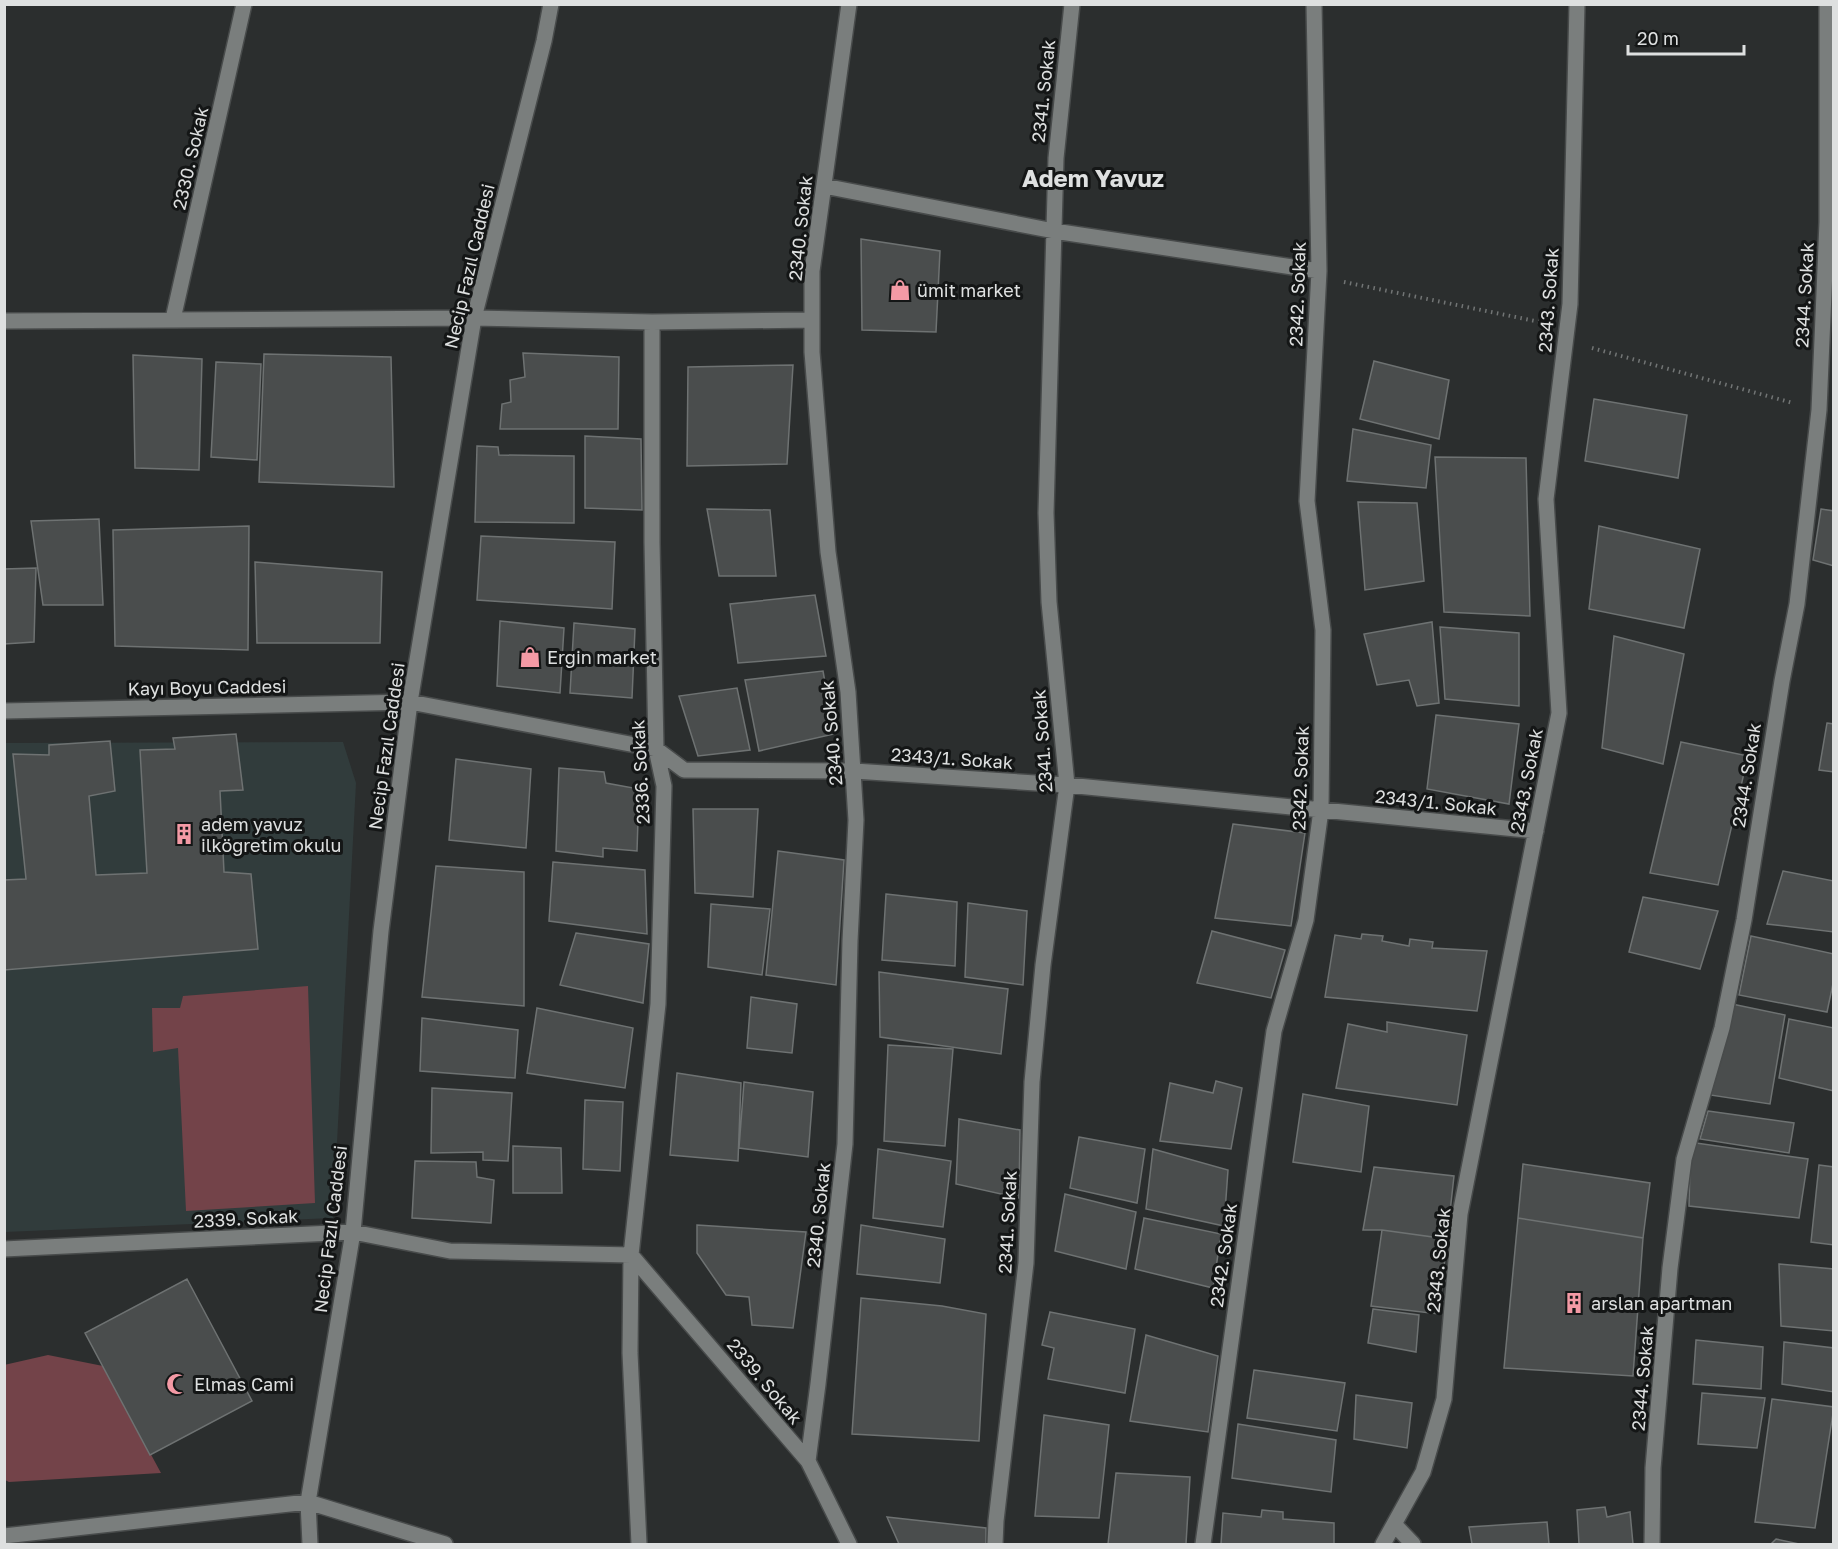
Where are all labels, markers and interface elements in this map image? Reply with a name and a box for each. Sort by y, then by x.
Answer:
scale bar [1628,18,1744,56]
text: 20 m [1637,27,1679,49]
street label: 2341. Sokak [1027,39,1059,143]
street label: 2330. Sokak [167,104,213,212]
district label: Adem Yavuz [1022,163,1164,192]
street label: 2340. Sokak [784,174,816,282]
street label: Necip Fazıl Caddesi [439,181,499,351]
street label: 2342. Sokak [1284,241,1310,347]
street label: 2344. Sokak [1790,242,1818,348]
street label: 2343. Sokak [1533,247,1563,353]
shop icon: ümit market [888,278,912,302]
place label: ümit market [917,279,1021,301]
shop icon: Ergin market [518,645,542,669]
place label: Ergin market [547,646,657,668]
street label: Necip Fazıl Caddesi [363,661,409,831]
street label: Kayı Boyu Caddesi [127,675,287,699]
street label: 2340. Sokak [815,679,847,787]
street label: 2341. Sokak [1027,689,1057,793]
street label: 2336. Sokak [626,719,654,825]
street label: 2344. Sokak [1727,721,1765,829]
street label: 2342. Sokak [1287,725,1313,831]
street label: 2343. Sokak [1505,726,1547,834]
street label: 2343/1. Sokak [890,743,1014,773]
street label: 2343/1. Sokak [1374,785,1498,819]
place label: adem yavuz ilköğretim okulu [201,813,342,856]
building icon: adem yavuz ilköğretim okulu [172,822,196,846]
street label: Necip Fazıl Caddesi [309,1144,351,1314]
street label: 2340. Sokak [802,1161,834,1269]
street label: 2341. Sokak [993,1170,1021,1274]
street label: 2342. Sokak [1205,1202,1241,1308]
street label: 2339. Sokak [193,1204,299,1232]
street label: 2343. Sokak [1422,1207,1454,1313]
building icon: arslan apartman [1562,1291,1586,1315]
place label: arslan apartman [1591,1292,1732,1314]
street label: 2344. Sokak [1626,1324,1658,1432]
street label: 2339. Sokak [723,1334,807,1428]
mosque icon: Elmas Cami [165,1372,189,1396]
place label: Elmas Cami [194,1373,294,1395]

